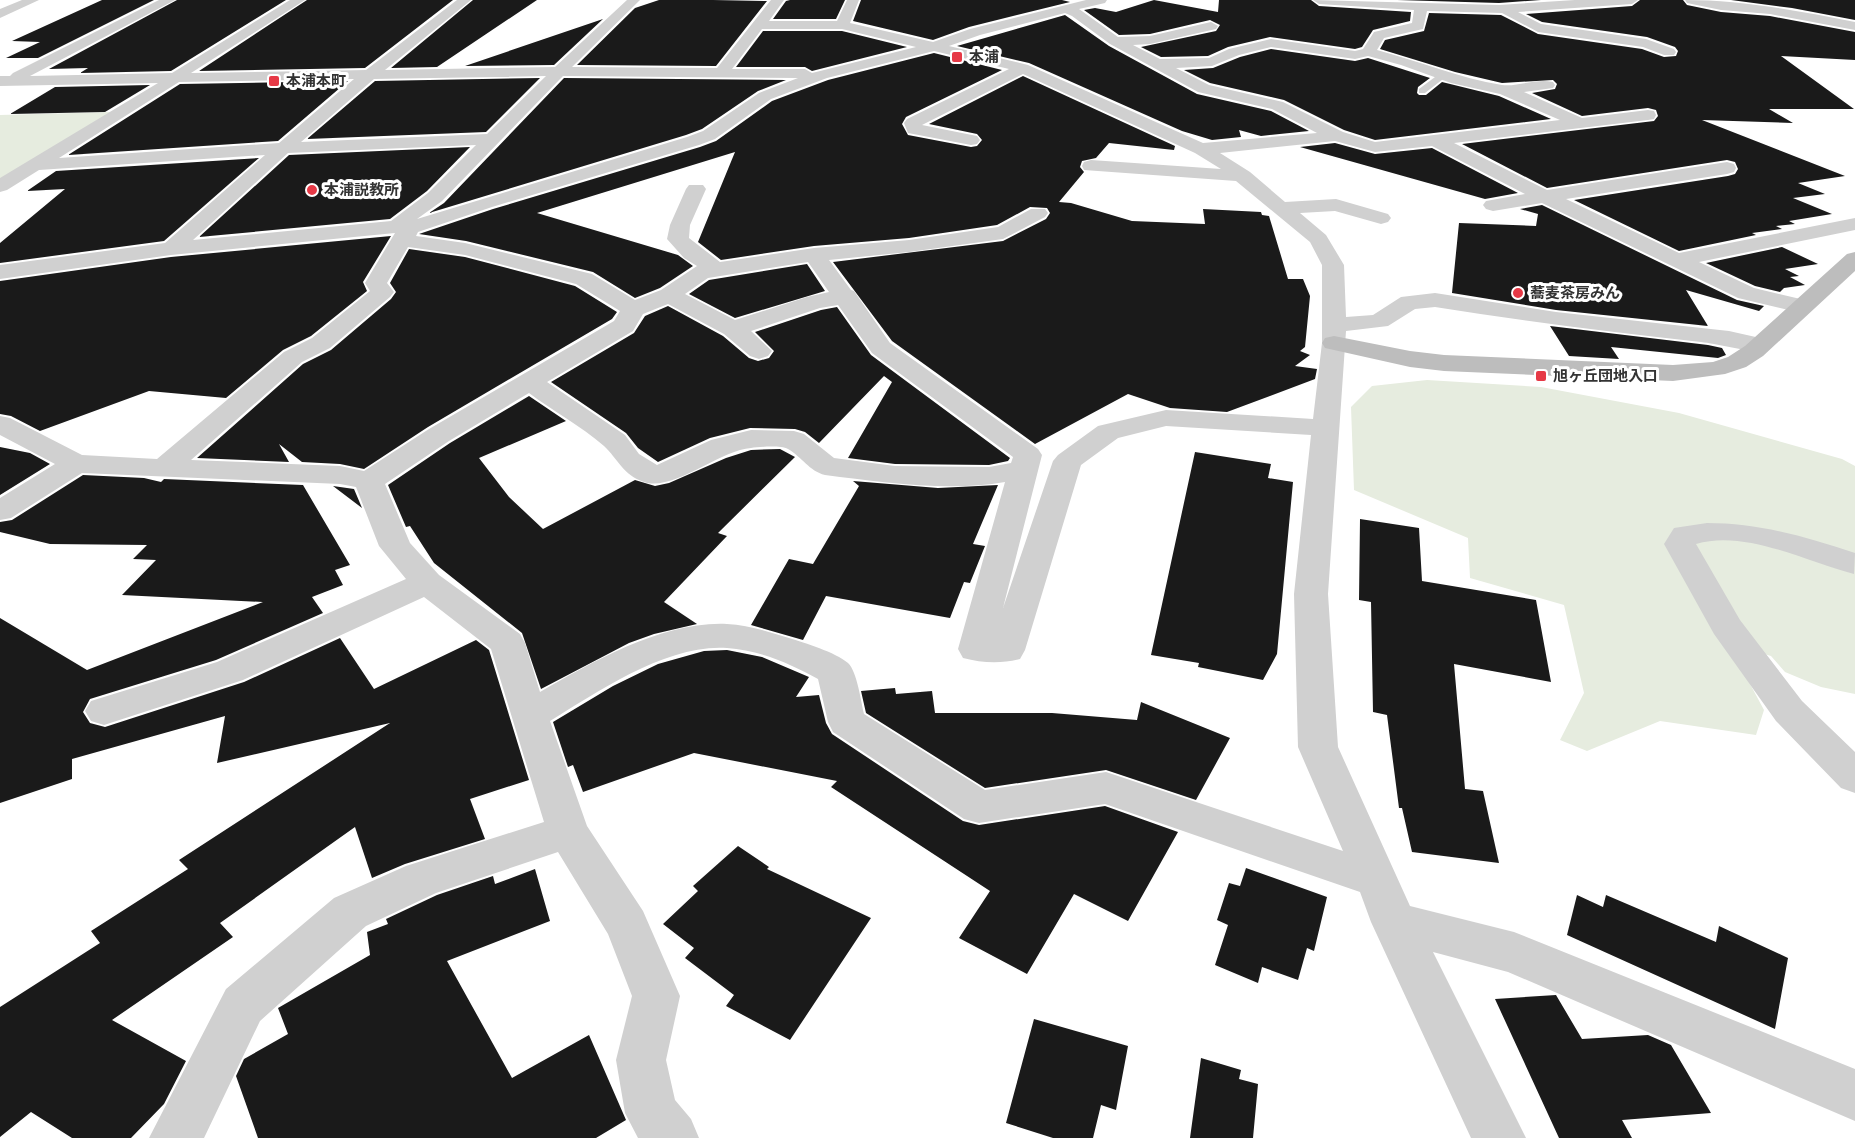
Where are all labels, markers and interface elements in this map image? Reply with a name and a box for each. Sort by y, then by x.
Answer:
place label: 本浦 [969,46,999,66]
marker: 本浦 [950,50,964,64]
place label: 本浦本町 [286,70,346,90]
marker: 本浦本町 [267,74,281,88]
place label: 本浦説教所 [324,179,399,199]
marker: 本浦説教所 [305,183,319,197]
place label: 蕎麦茶房みん [1530,282,1620,302]
marker: 蕎麦茶房みん [1511,286,1525,300]
place label: 旭ヶ丘団地入口 [1553,365,1658,385]
marker: 旭ヶ丘団地入口 [1534,369,1548,383]

